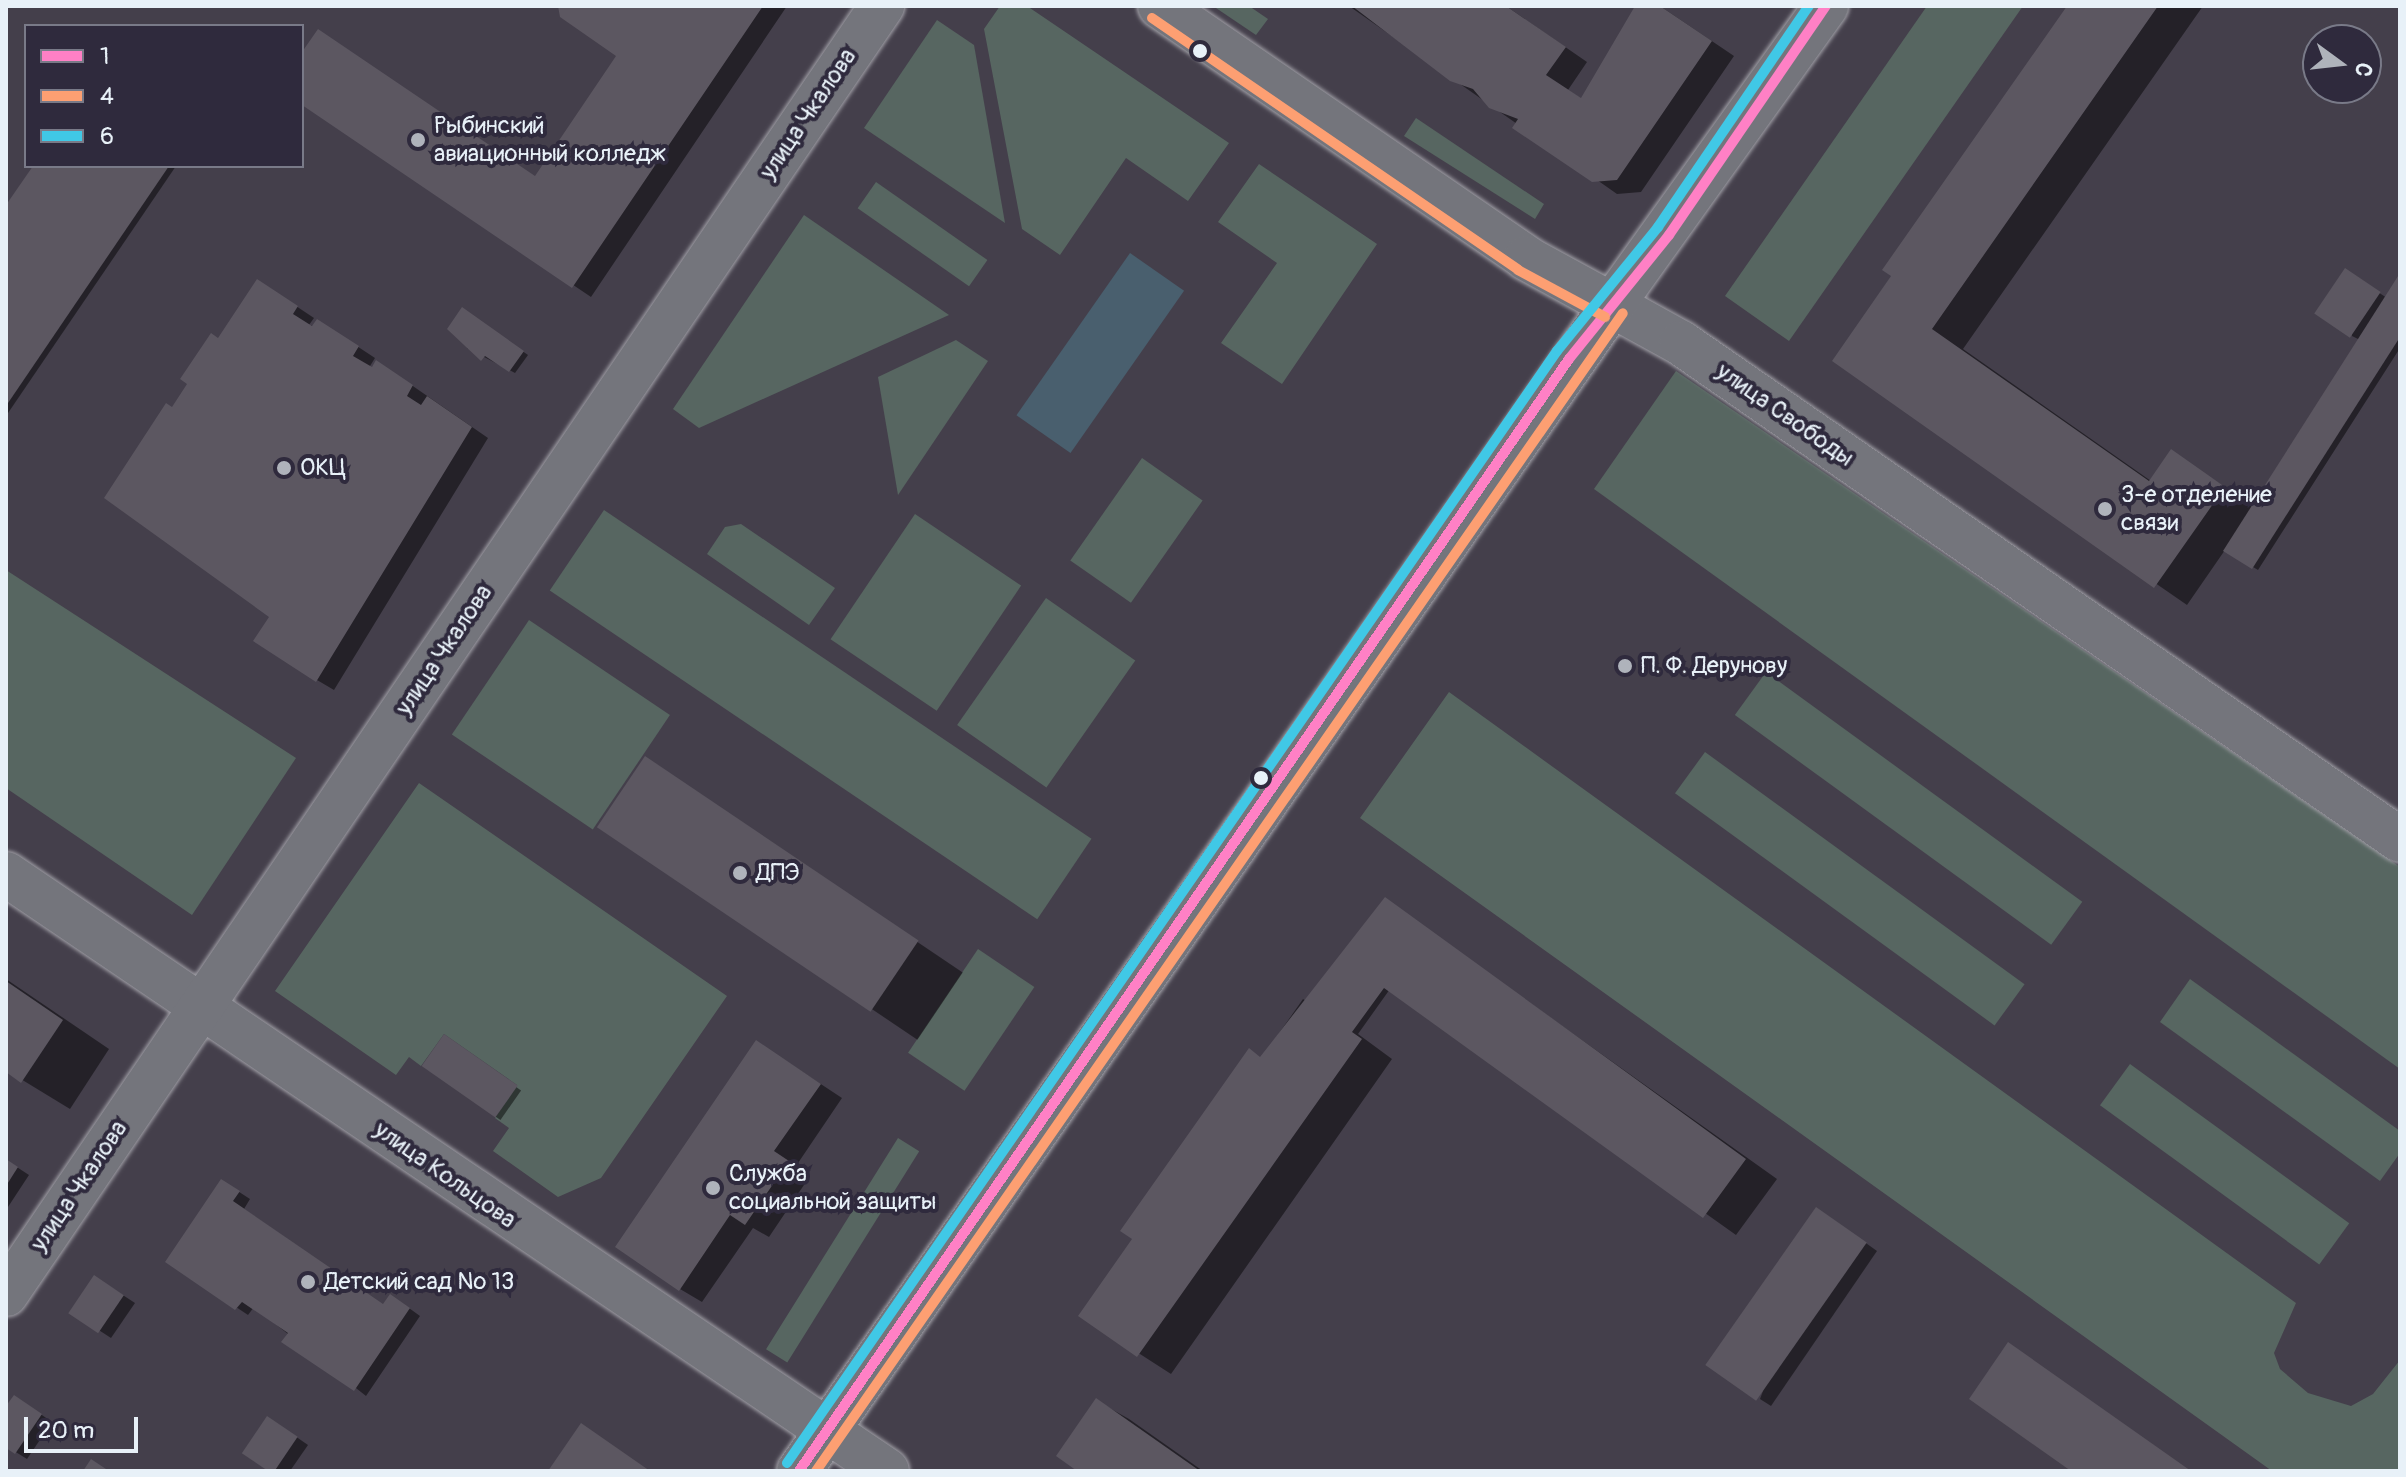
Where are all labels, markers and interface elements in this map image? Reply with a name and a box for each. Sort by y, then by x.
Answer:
legend [24,24,304,168]
north arrow [2302,24,2382,104]
text: 1 [100,42,109,71]
street label: улица Чкалова [754,43,862,185]
unlabelled marker [1192,43,1208,59]
text: С [2348,60,2379,80]
text: 4 [100,82,114,111]
place label: Рыбинский авиационный колледж [434,112,666,168]
text: 6 [100,122,114,151]
marker: Рыбинский авиационный колледж [409,131,427,149]
street label: улица Свободы [1711,357,1859,473]
place label: ОКЦ [300,454,346,482]
marker: ОКЦ [275,459,293,477]
place label: 3-е отделение связи [2121,481,2272,537]
marker: 3-е отделение связи [2096,500,2114,518]
street label: улица Чкалова [390,579,498,721]
place label: П. Ф. Дерунову [1641,652,1787,680]
marker: П. Ф. Дерунову [1616,657,1634,675]
unlabelled marker [1253,770,1269,786]
place label: ДПЭ [756,859,799,887]
marker: ДПЭ [731,864,749,882]
street label: улица Чкалова [25,1115,133,1257]
street label: улица Кольцова [369,1116,521,1234]
place label: Служба социальной защиты [729,1160,936,1216]
marker: Служба социальной защиты [704,1179,722,1197]
place label: Детский сад № 13 [324,1268,514,1296]
marker: Детский сад № 13 [299,1273,317,1291]
scale bar [28,1401,142,1451]
text: 20 m [38,1416,94,1445]

